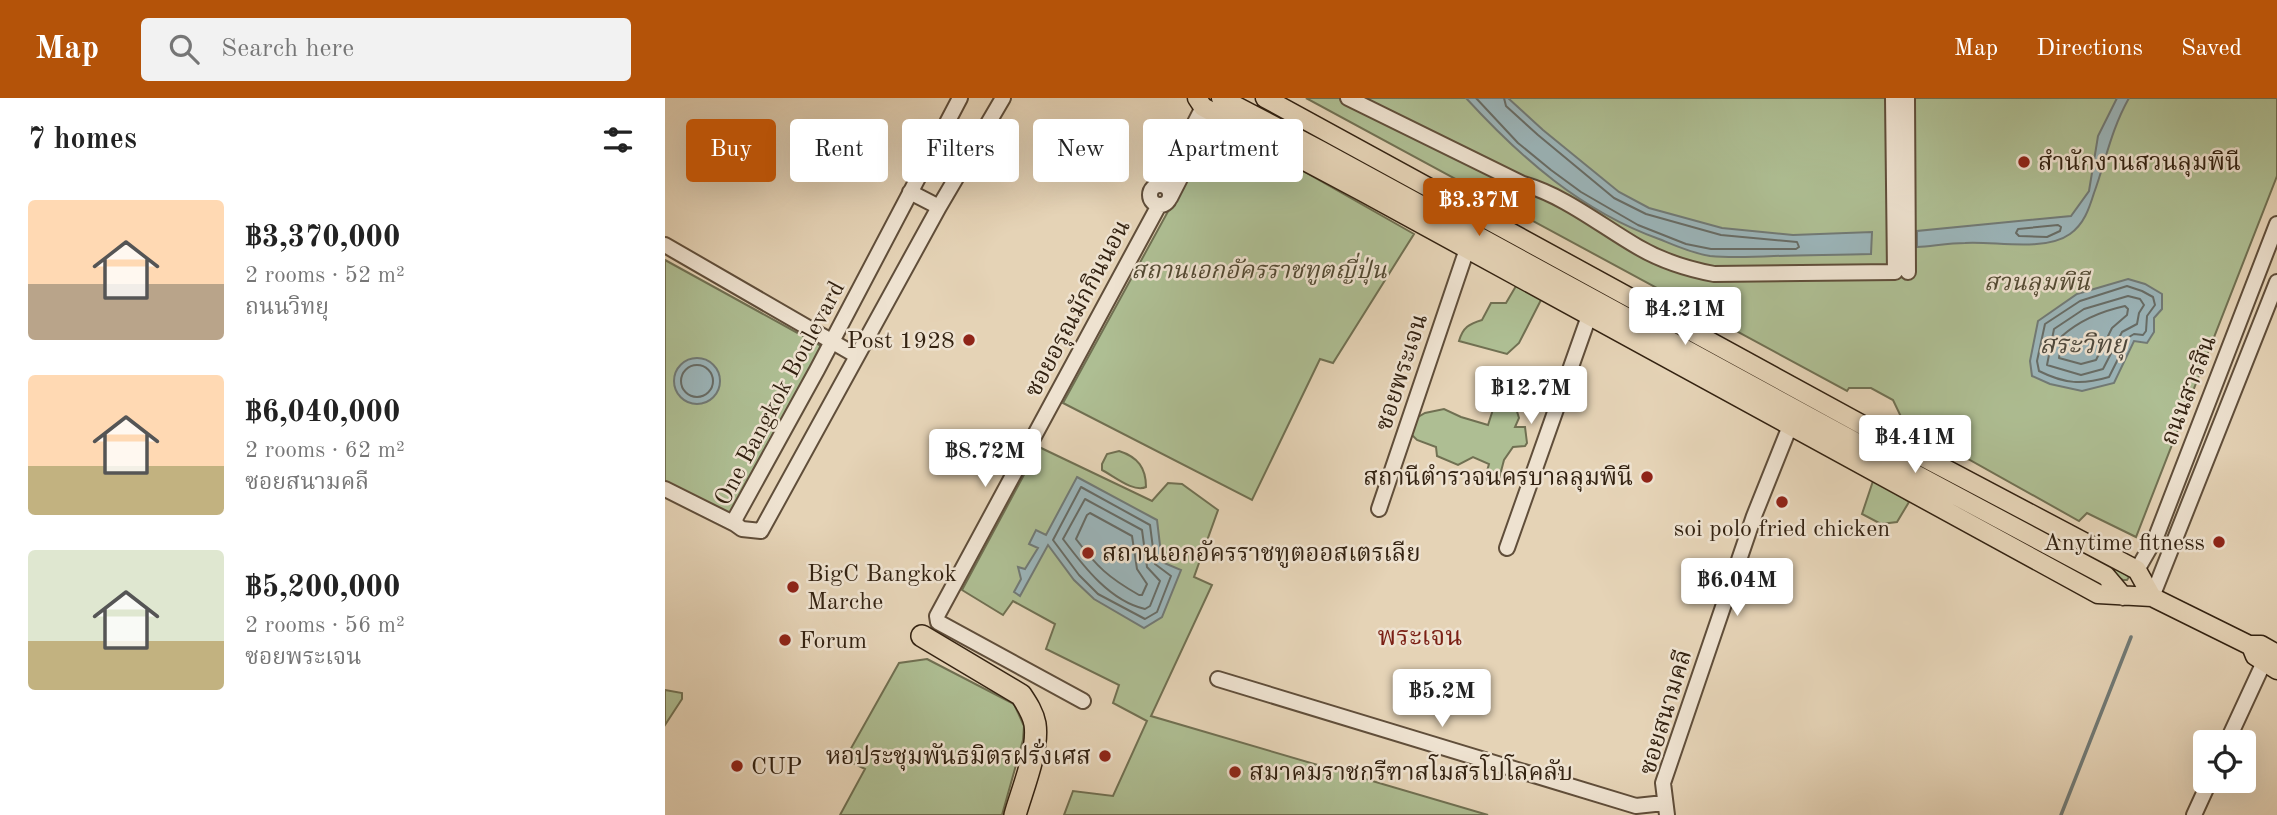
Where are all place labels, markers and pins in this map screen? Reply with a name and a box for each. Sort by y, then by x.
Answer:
place label: สำนักงานสวนลุมพินี [2038,149,2241,177]
marker: สำนักงานสวนลุมพินี [2016,154,2032,170]
pin: ฿3.37M [1422,178,1536,238]
pin: ฿4.21M [1628,288,1742,347]
place label: Post 1928 [847,330,955,354]
marker: Post 1928 [961,332,977,348]
pin: ฿12.7M [1474,366,1588,426]
pin: ฿4.41M [1858,416,1972,475]
pin: ฿8.72M [928,430,1042,489]
place label: สถานีตำรวจนครบาลลุมพินี [1363,464,1633,492]
marker: สถานีตำรวจนครบาลลุมพินี [1639,469,1655,485]
marker: soi polo fried chicken [1774,494,1790,510]
place label: soi polo fried chicken [1674,518,1890,542]
place label: Anytime fitness [2043,532,2205,556]
marker: Anytime fitness [2211,534,2227,550]
place label: สถานเอกอัครราชทูตออสเตรเลีย [1102,540,1421,568]
marker: สถานเอกอัครราชทูตออสเตรเลีย [1080,545,1096,561]
pin: ฿6.04M [1680,559,1794,618]
place label: BigC Bangkok Marche [807,563,957,615]
marker: BigC Bangkok Marche [785,579,801,595]
place label: Forum [799,630,867,654]
marker: Forum [777,632,793,648]
pin: ฿5.2M [1393,670,1491,729]
place label: หอประชุมพันธมิตรฝรั่งเศส [826,738,1091,771]
marker: หอประชุมพันธมิตรฝรั่งเศส [1097,748,1113,764]
place label: สมาคมราชกรีฑาสโมสรโปโลคลับ [1249,754,1573,786]
place label: CUP [751,756,802,780]
marker: CUP [729,758,745,774]
marker: สมาคมราชกรีฑาสโมสรโปโลคลับ [1227,764,1243,780]

